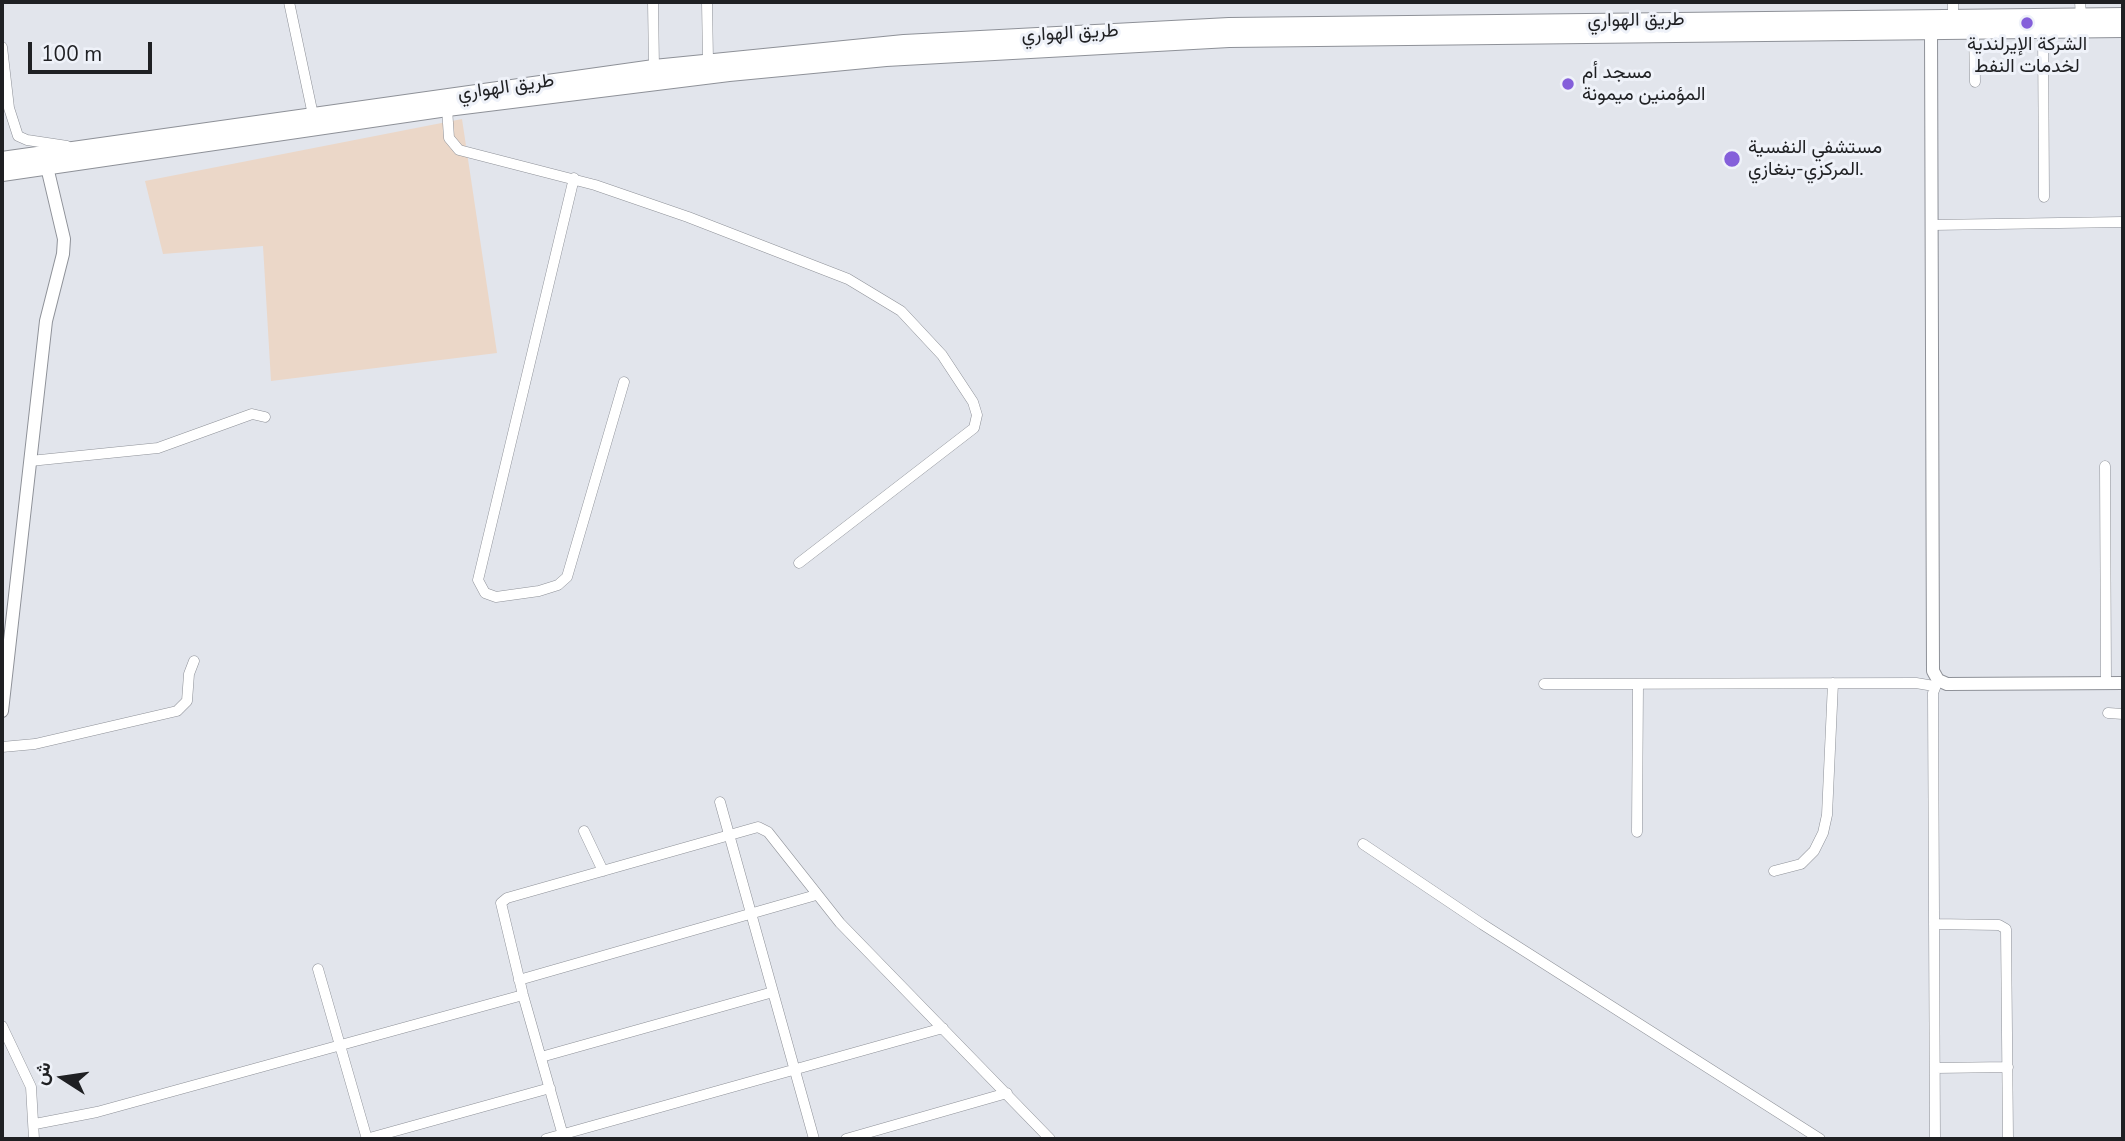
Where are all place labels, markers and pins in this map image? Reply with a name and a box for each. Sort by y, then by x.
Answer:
marker: الشركة الإيرلندية لخدمات النفط [2019,15,2035,31]
place label: الشركة الإيرلندية لخدمات النفط [1967,34,2087,78]
place label: مسجد أم المؤمنين ميمونة [1582,62,1706,106]
marker: مسجد أم المؤمنين ميمونة [1560,76,1576,92]
place label: مستشفي النفسية المركزي-بنغازي. [1748,137,1882,181]
marker: مستشفي النفسية المركزي-بنغازي. [1722,149,1742,169]

